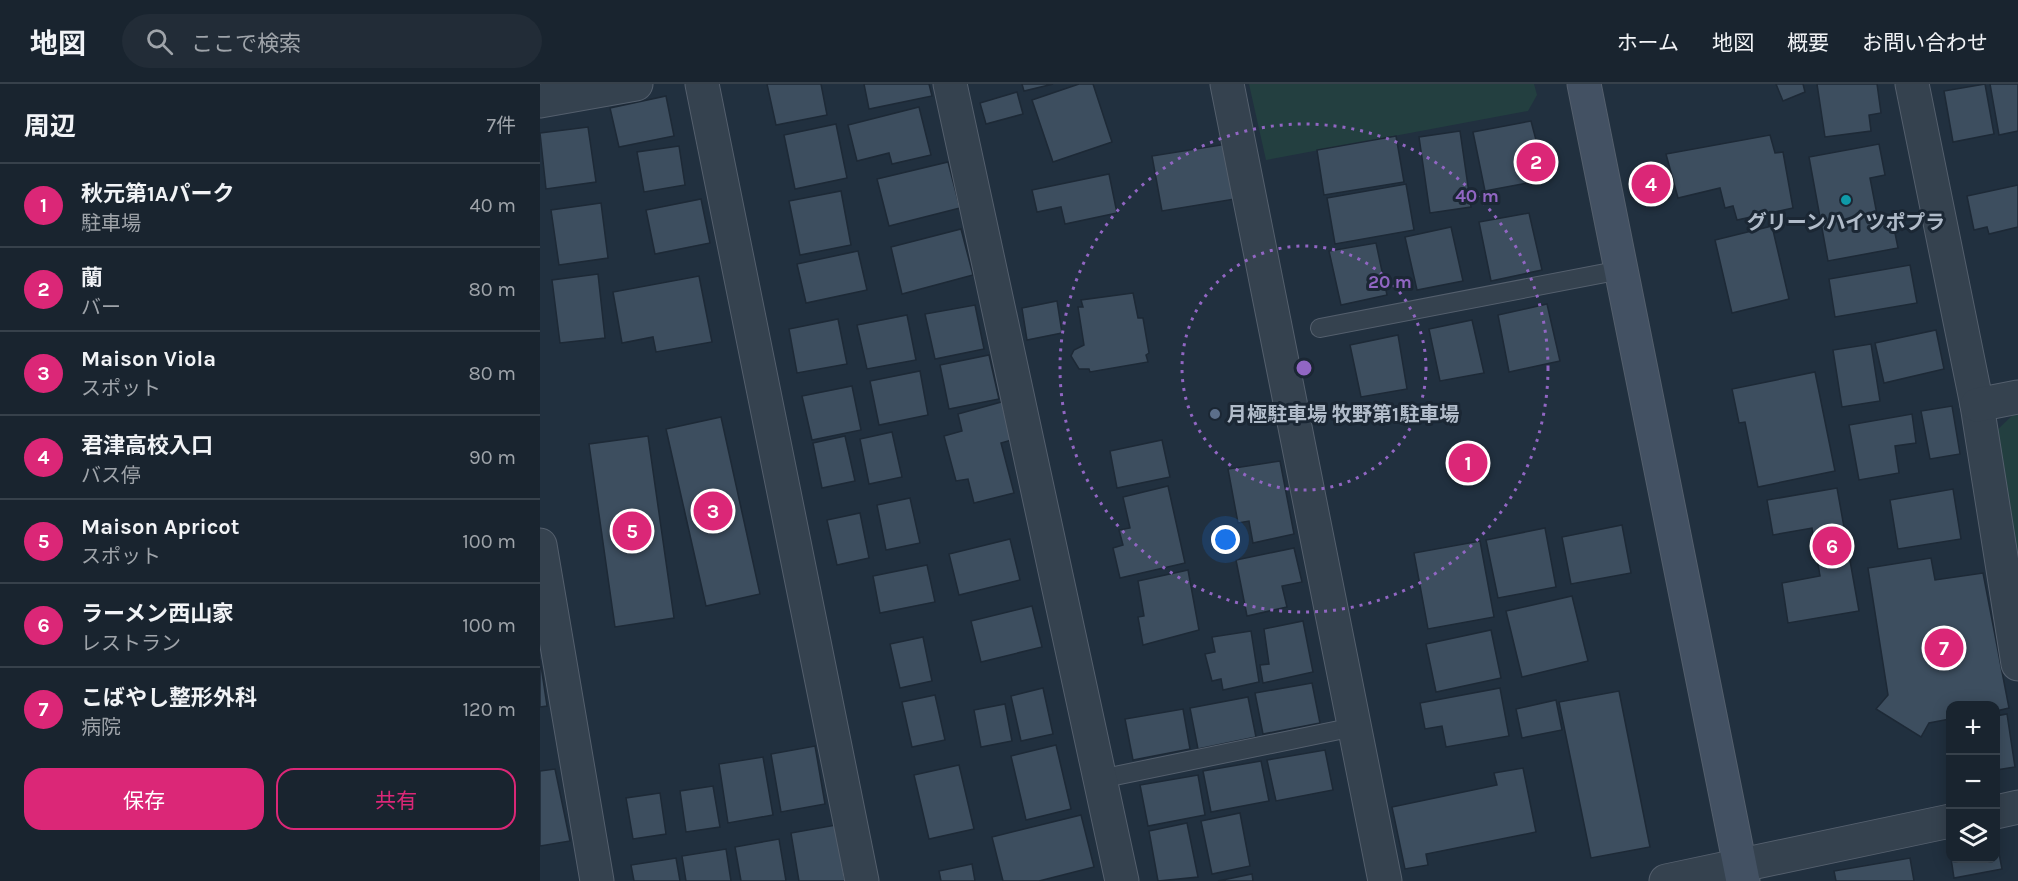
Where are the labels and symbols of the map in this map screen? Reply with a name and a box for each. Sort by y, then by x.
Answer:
pin: 2 [1516,140,1556,184]
pin: 4 [1632,162,1670,206]
text: 40 m [1455,185,1499,207]
marker: グリーンハイツポプラ [1839,193,1853,207]
place label: グリーンハイツポプラ [1747,211,1945,234]
text: 20 m [1368,271,1412,293]
centre of rings [1294,358,1314,378]
place label: 月極駐車場 牧野第1駐車場 [1227,403,1459,426]
marker: 月極駐車場 牧野第1駐車場 [1208,407,1222,421]
pin: 1 [1448,440,1488,485]
pin: 3 [694,488,732,534]
pin: 5 [612,508,652,554]
pin: 6 [1812,524,1852,568]
your location [1211,525,1240,554]
pin: 7 [1924,626,1964,670]

